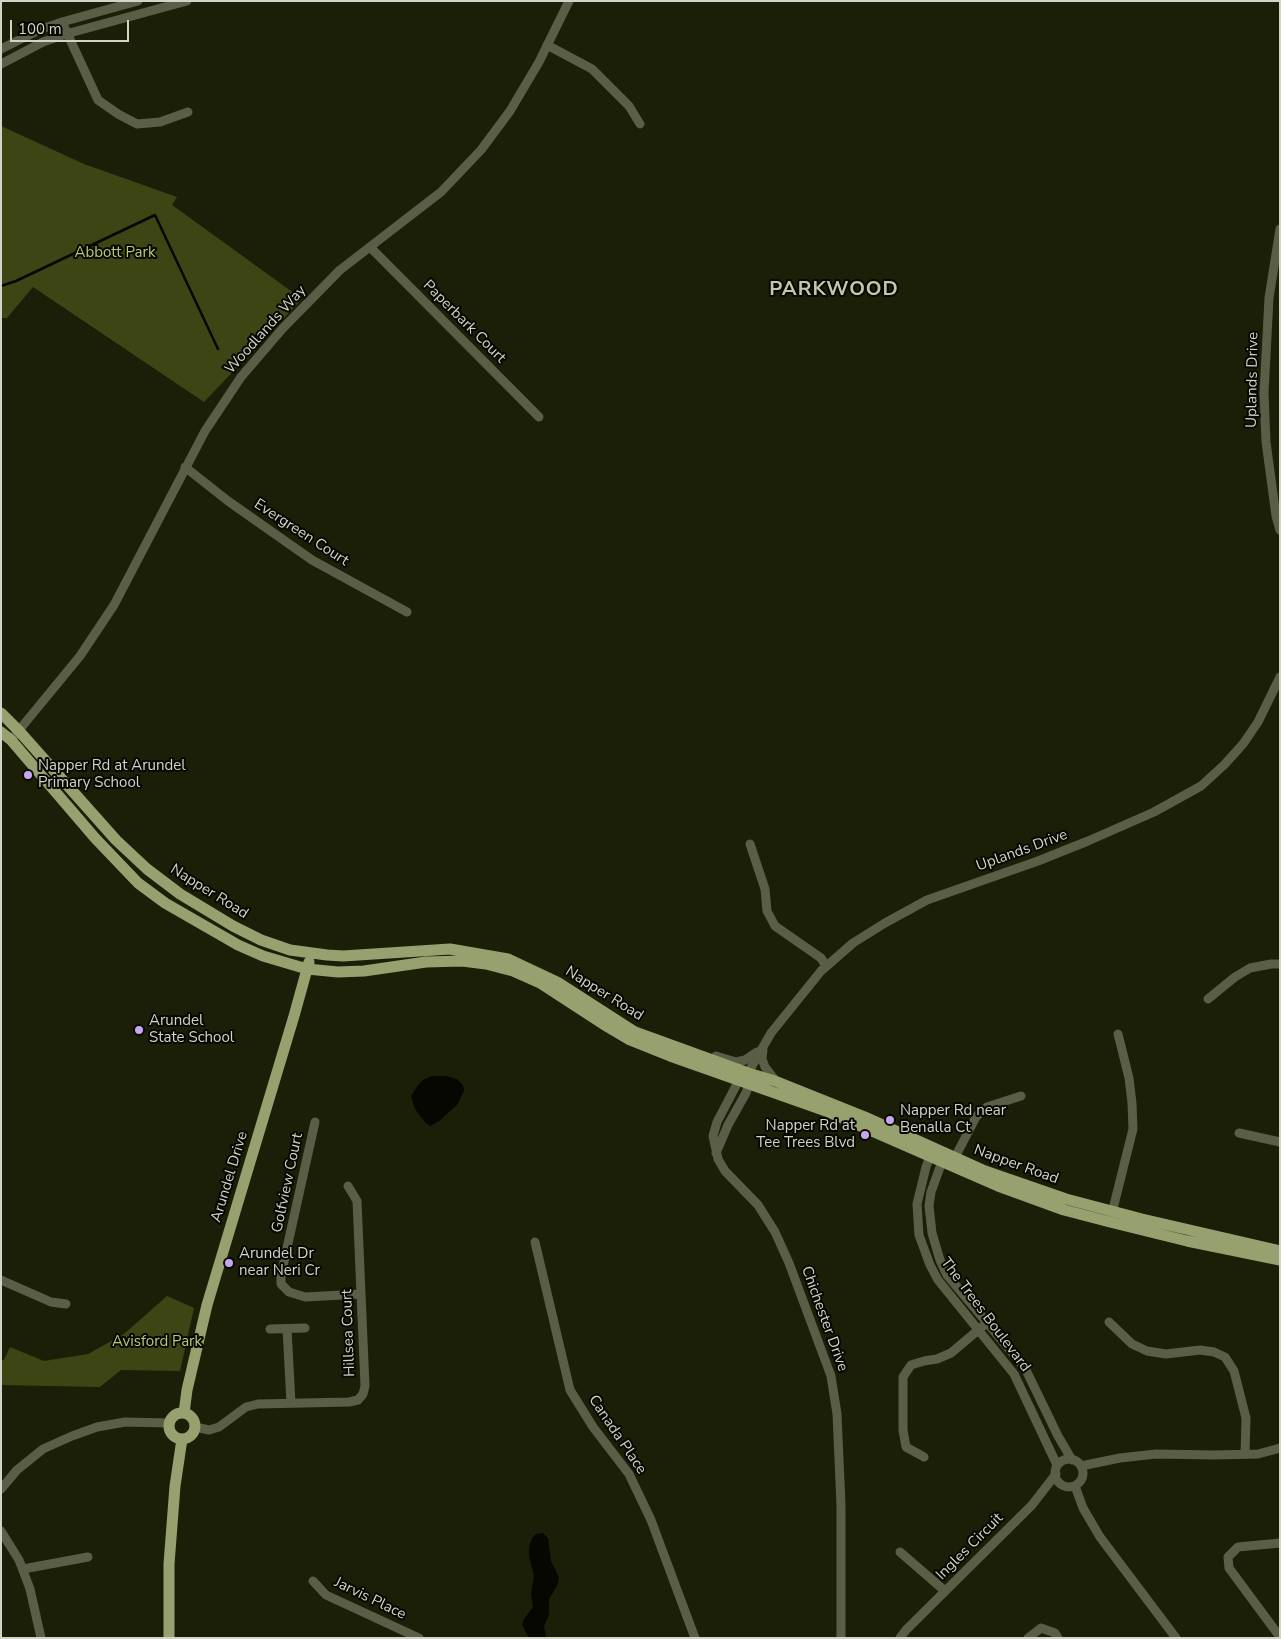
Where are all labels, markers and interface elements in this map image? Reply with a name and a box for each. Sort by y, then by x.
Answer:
scale bar [12,10,131,42]
text: 100 m [18,19,62,39]
park label: Abbott Park [75,244,155,262]
street label: Paperbark Court [419,277,509,367]
district label: PARKWOOD [768,278,900,302]
street label: Woodlands Way [221,282,311,378]
street label: Uplands Drive [1243,332,1263,428]
street label: Evergreen Court [250,496,352,570]
place label: Napper Rd at Arundel Primary School [38,757,186,792]
marker: Napper Rd at Arundel Primary School [22,769,34,781]
street label: Uplands Drive [974,826,1070,876]
street label: Napper Road [167,861,251,923]
street label: Napper Road [562,963,646,1025]
place label: Arundel State School [149,1012,234,1047]
marker: Arundel State School [133,1024,145,1036]
place label: Napper Rd near Benalla Ct [900,1102,1006,1137]
marker: Napper Rd near Benalla Ct [884,1114,896,1126]
place label: Napper Rd at Tee Trees Blvd [756,1117,855,1152]
marker: Napper Rd at Tee Trees Blvd [859,1129,871,1141]
street label: Arundel Drive [208,1130,252,1224]
street label: Golfview Court [269,1132,307,1234]
street label: Napper Road [971,1141,1061,1189]
place label: Arundel Dr near Neri Cr [239,1245,320,1280]
street label: The Trees Boulevard [936,1254,1034,1376]
marker: Arundel Dr near Neri Cr [223,1257,235,1269]
street label: Chichester Drive [797,1264,851,1374]
street label: Hillsea Court [338,1289,360,1377]
park label: Avisford Park [112,1333,202,1351]
street label: Canada Place [584,1392,650,1478]
street label: Ingles Circuit [933,1510,1007,1584]
street label: Jarvis Place [331,1574,409,1624]

